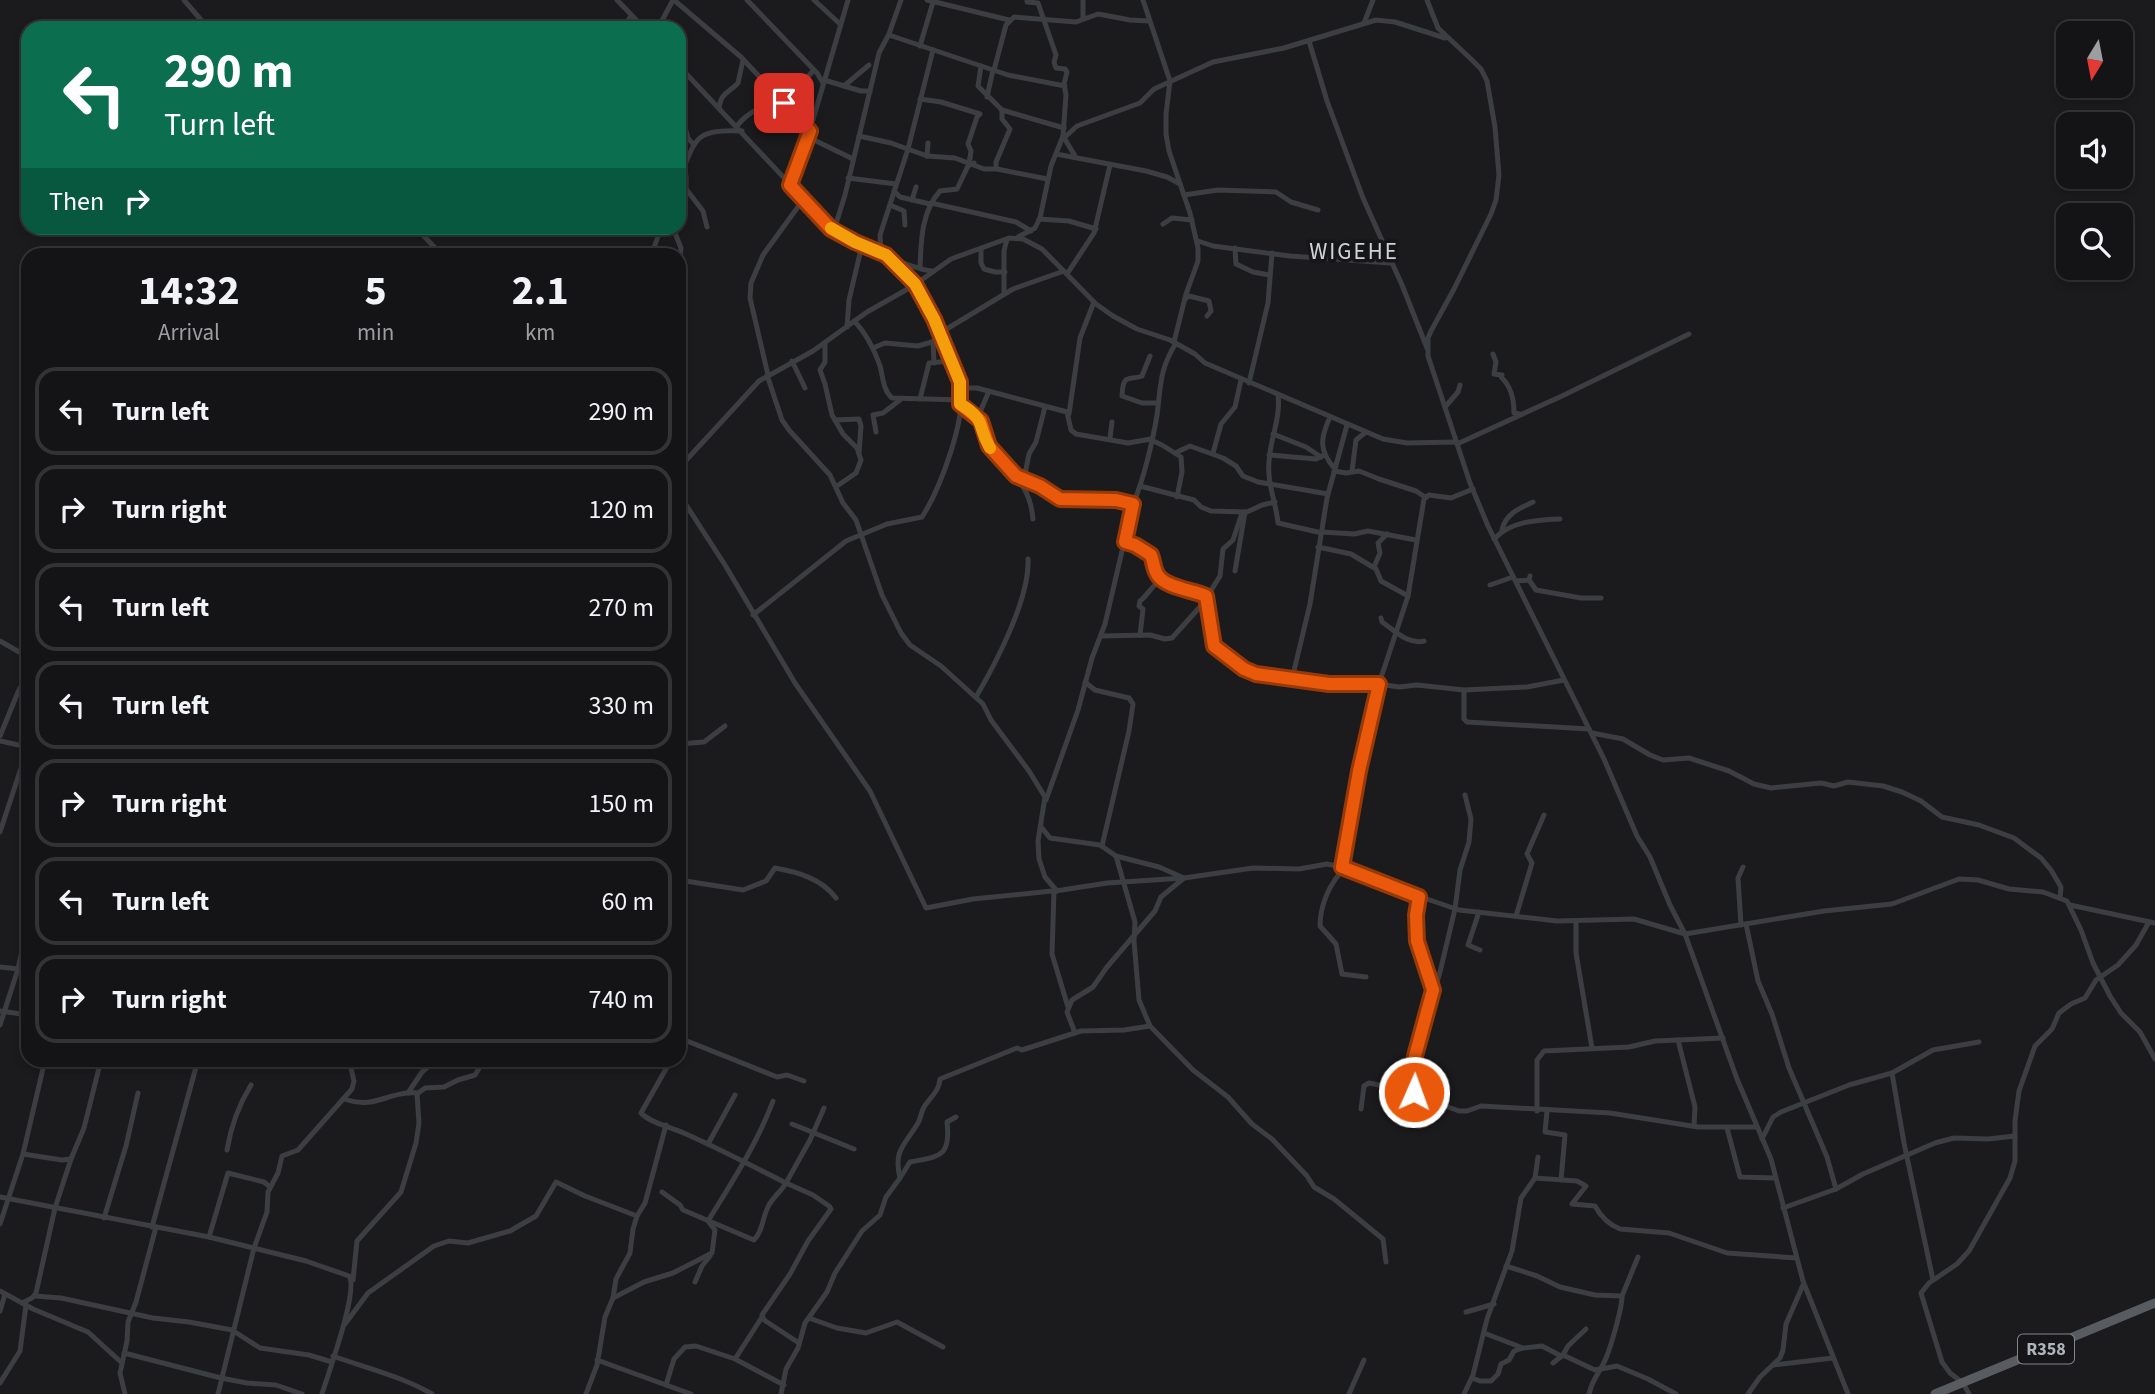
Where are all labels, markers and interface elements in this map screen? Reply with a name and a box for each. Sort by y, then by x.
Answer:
north arrow [2056,21,2133,98]
map controls [2056,21,2133,280]
text: 290 m [164,37,293,107]
icon: left [49,49,140,140]
pin [754,73,814,133]
icon: arrive [765,84,803,122]
text: Turn left [164,102,275,148]
button: sound [2056,112,2133,189]
icon: right [118,182,156,220]
text: Then [49,183,104,220]
button: search [2056,203,2133,280]
district label: WIGEHE [1309,235,1399,268]
text: 14:32 [138,261,240,321]
text: 5 [365,261,387,321]
text: 2.1 [512,261,569,321]
text: Arrival [158,316,220,349]
text: min [357,316,394,349]
text: km [525,316,555,349]
icon: left [53,392,91,430]
text: Turn left [112,393,209,430]
text: 290 m [588,393,654,430]
icon: right [53,490,91,528]
text: Turn right [112,491,227,528]
text: 120 m [588,491,654,528]
icon: left [53,588,91,626]
text: Turn left [112,589,209,626]
text: 270 m [588,589,654,626]
icon: left [53,686,91,724]
text: Turn left [112,687,209,724]
text: 330 m [588,687,654,724]
icon: right [53,784,91,822]
text: Turn right [112,785,227,822]
text: 150 m [588,785,654,822]
icon: left [53,882,91,920]
text: Turn left [112,883,209,920]
text: 60 m [601,883,654,920]
icon: right [53,980,91,1018]
text: Turn right [112,981,227,1018]
text: 740 m [588,981,654,1018]
position arrow [1377,1055,1451,1129]
road number: R358 [2018,1334,2074,1364]

